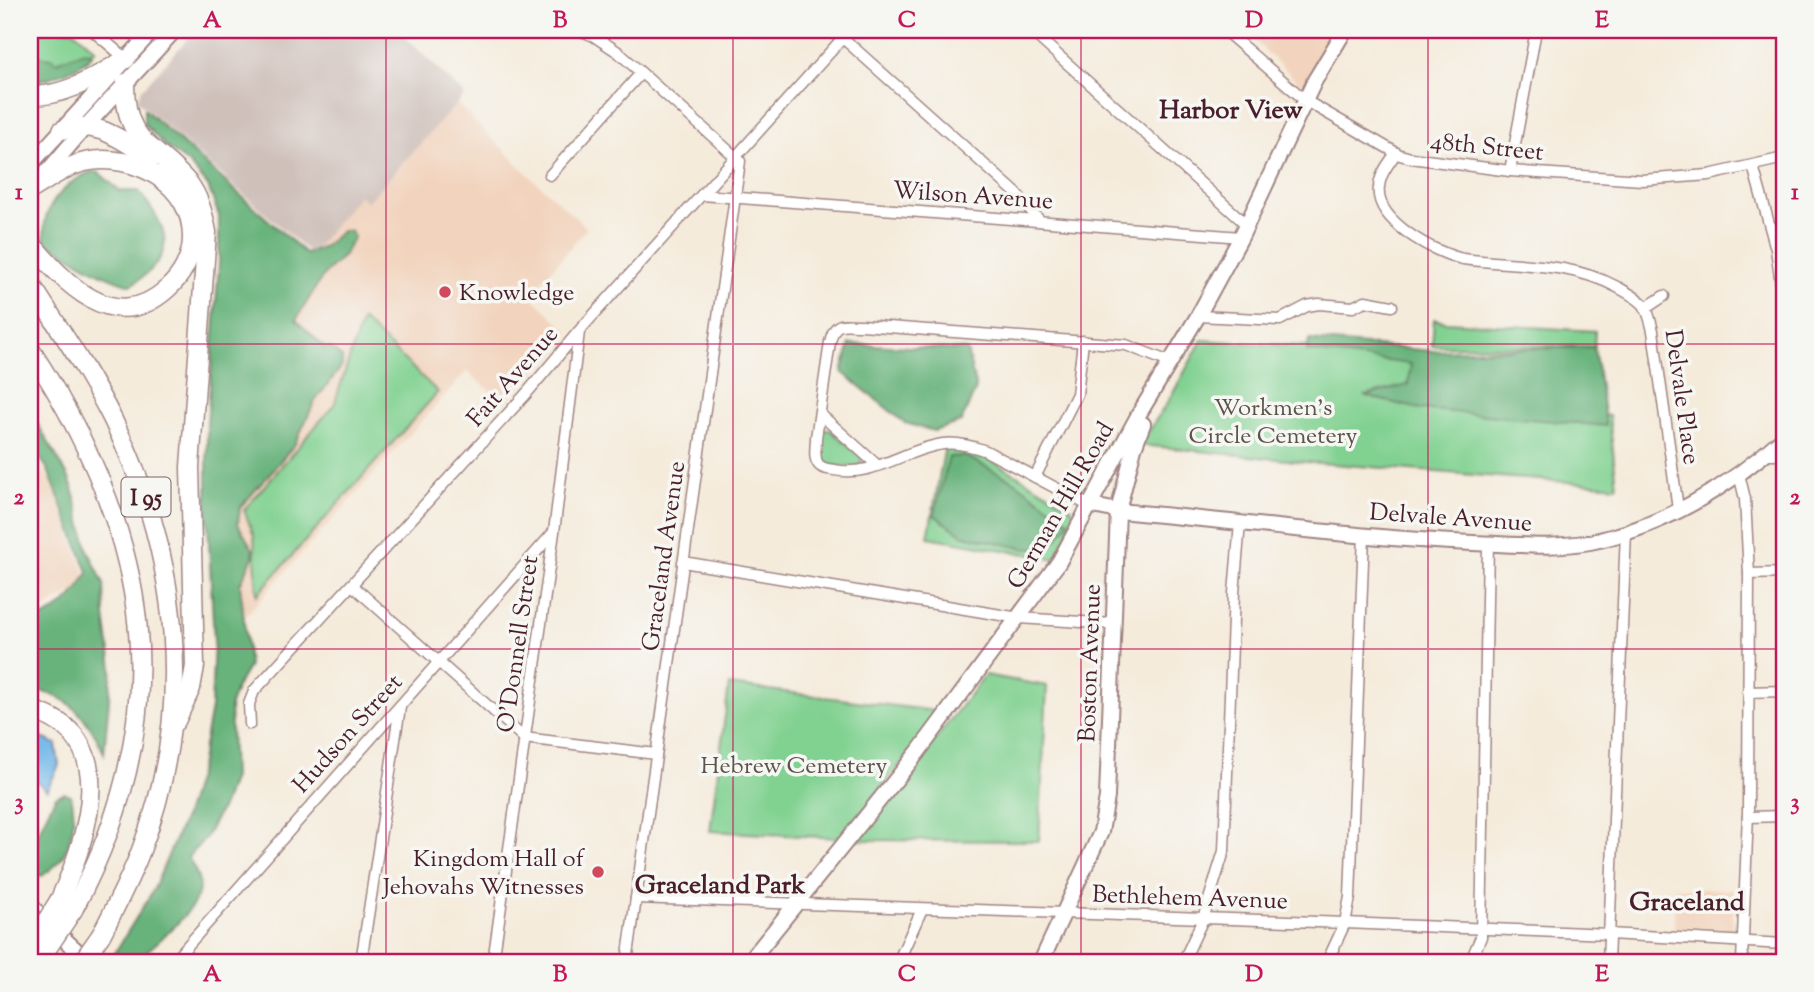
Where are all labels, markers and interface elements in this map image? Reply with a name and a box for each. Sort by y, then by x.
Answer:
text: A [203,5,222,38]
text: B [553,5,568,38]
text: C [898,5,916,38]
text: D [1245,5,1263,38]
text: E [1595,5,1609,38]
district label: Harbor View [1159,93,1303,130]
street label: 48th Street [1429,125,1545,171]
street label: Wilson Avenue [891,174,1054,220]
text: 1 [15,177,23,210]
text: 1 [1791,177,1799,210]
place label: Knowledge [459,277,574,311]
marker: Knowledge [437,284,453,300]
street label: Fait Avenue [460,319,567,435]
street label: Delvale Place [1655,328,1707,467]
park label: Workmen's Circle Cemetery [1188,392,1358,454]
street label: German Hill Road [1000,416,1124,596]
street label: Graceland Avenue [635,459,695,654]
road number: I 95 [122,477,170,516]
text: 2 [14,482,25,515]
text: 2 [1790,482,1801,515]
street label: Delvale Avenue [1368,496,1533,542]
street label: O'Donnell Street [490,553,548,735]
street label: Boston Avenue [1071,583,1111,743]
street label: Hudson Street [286,667,411,802]
park label: Hebrew Cemetery [701,750,887,784]
text: 3 [14,787,24,820]
text: 3 [1790,787,1800,820]
place label: Kingdom Hall of Jehovahs Witnesses [381,843,586,905]
marker: Kingdom Hall of Jehovahs Witnesses [590,864,606,880]
district label: Graceland Park [635,868,806,905]
street label: Bethlehem Avenue [1091,879,1289,919]
district label: Graceland [1629,885,1745,922]
text: A [203,959,222,992]
text: B [553,959,568,992]
text: C [898,959,916,992]
text: D [1245,959,1263,992]
text: E [1595,959,1609,992]

